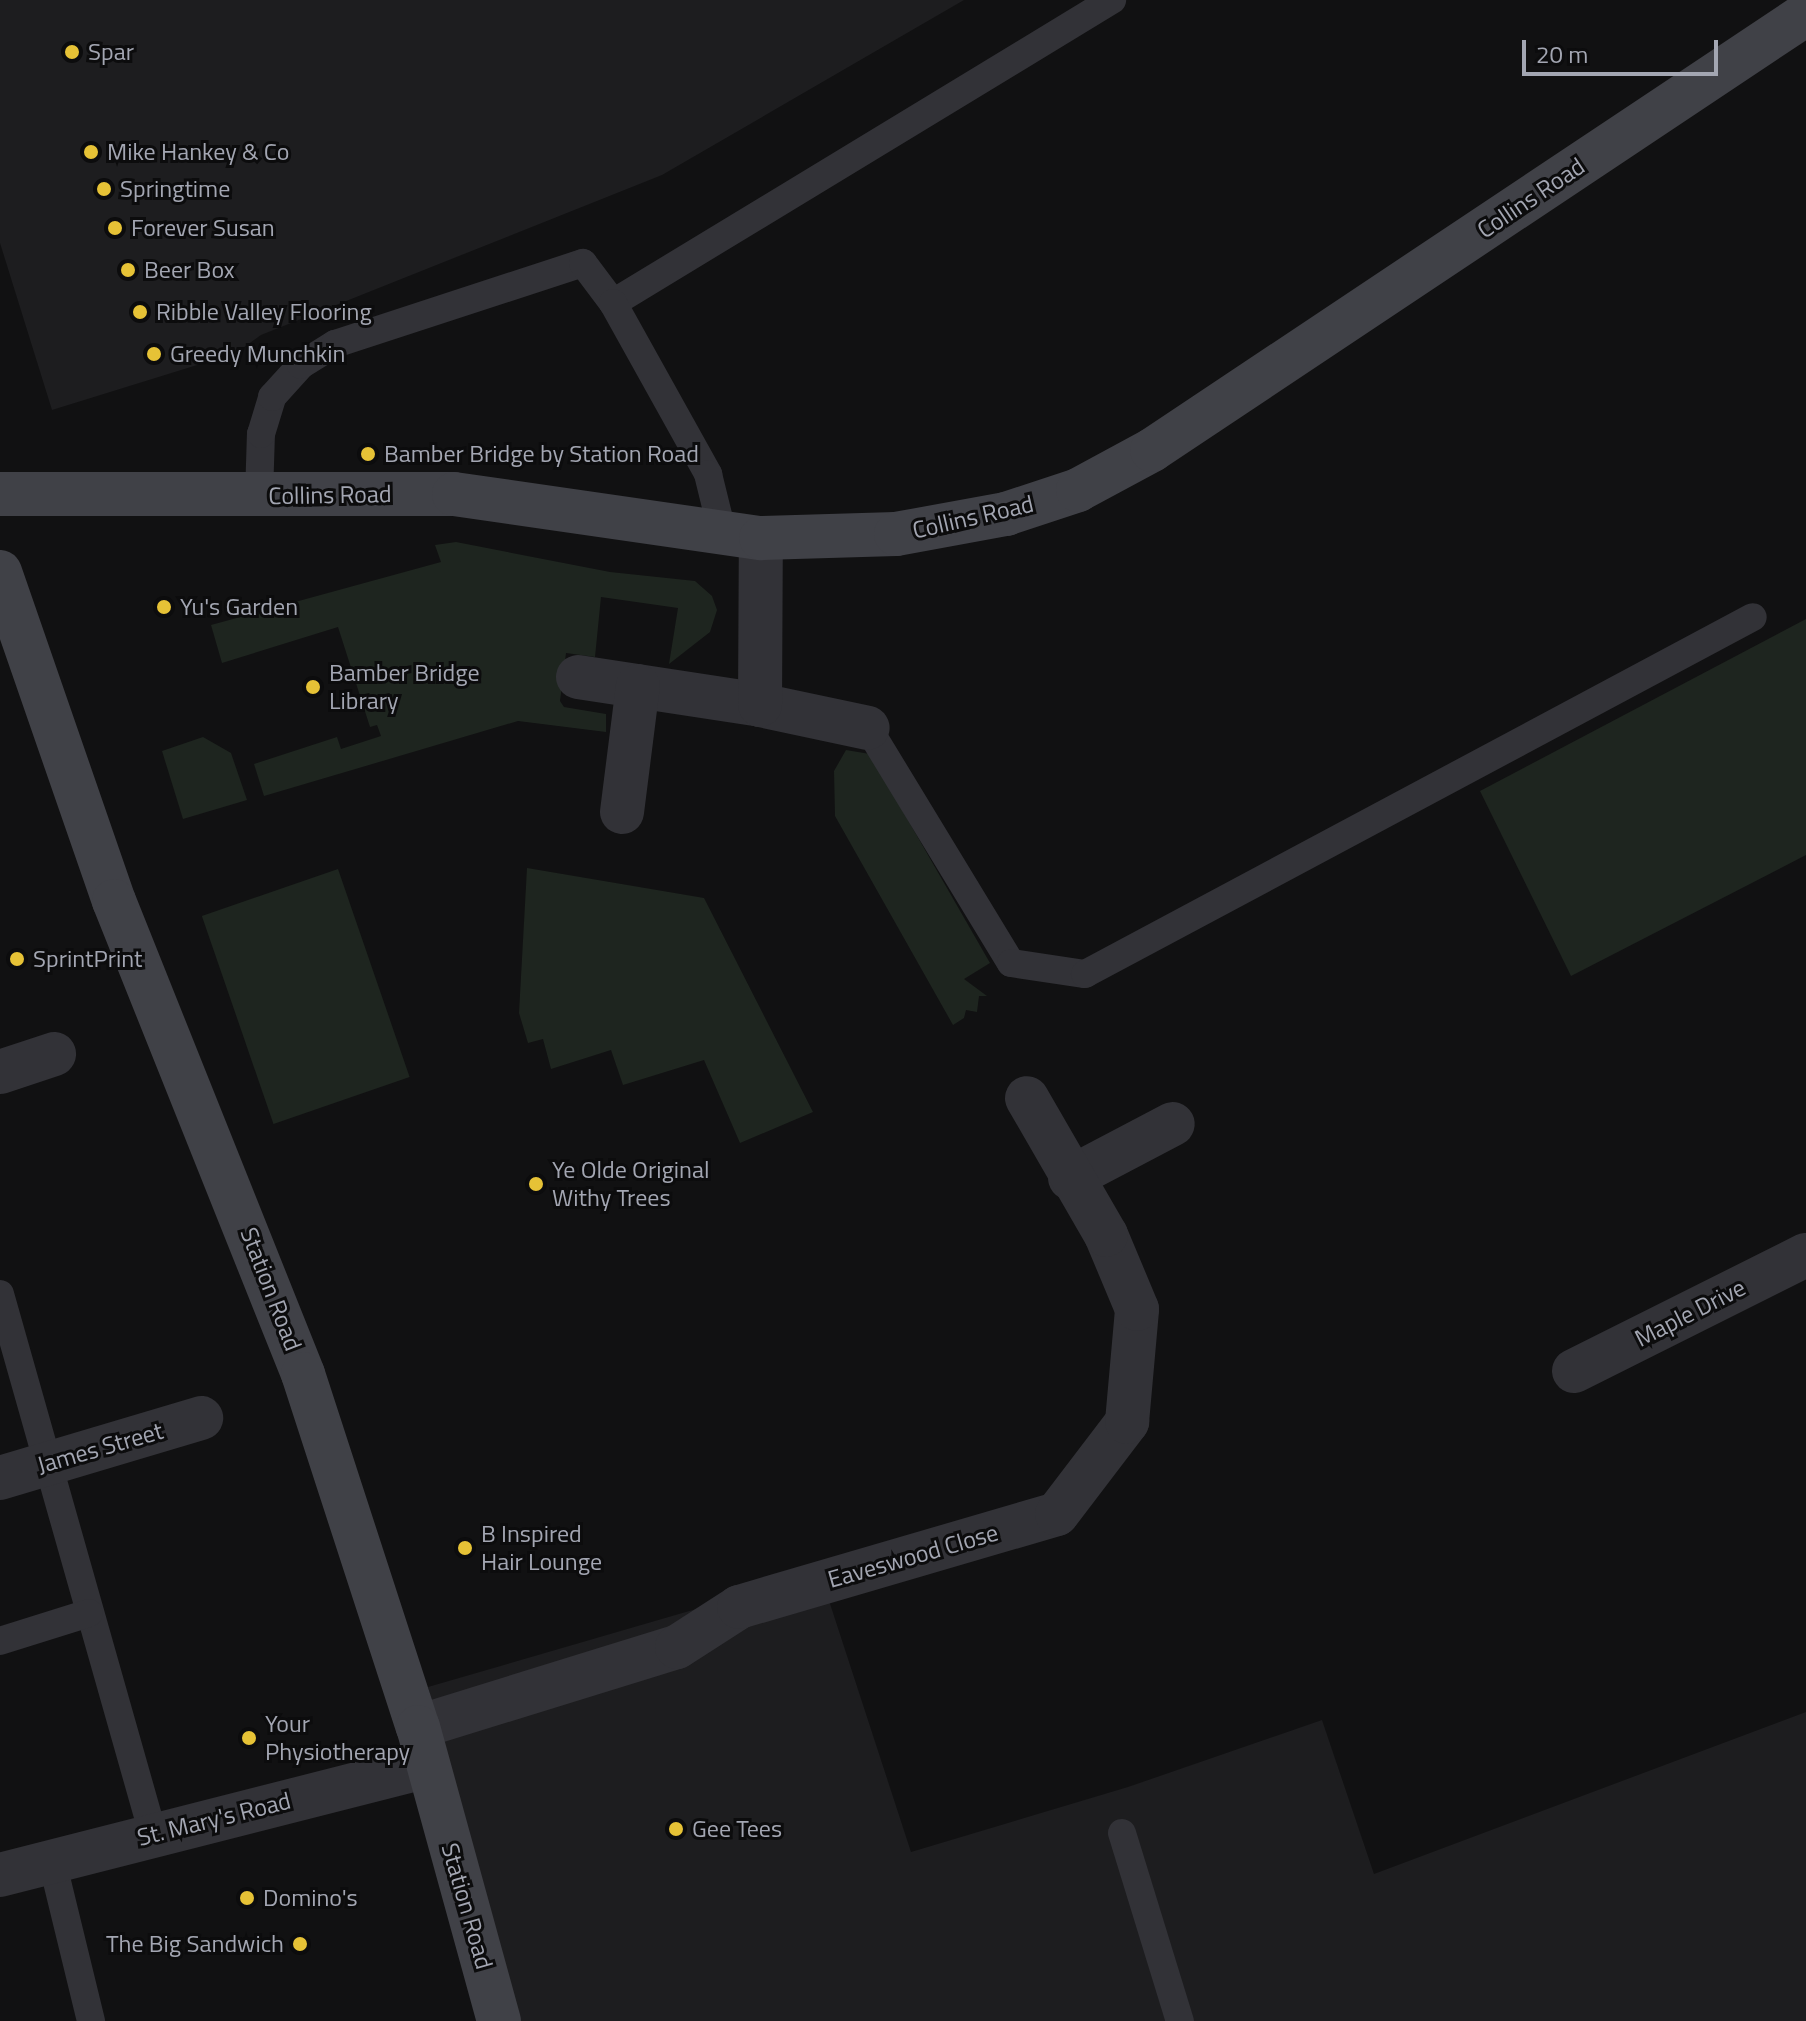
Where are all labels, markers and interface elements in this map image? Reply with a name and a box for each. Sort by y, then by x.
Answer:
scale bar [1526,24,1722,74]
text: 20 m [1536,36,1588,72]
place label: Spar [88,38,134,66]
marker: Spar [63,43,81,61]
place label: Mike Hankey & Co [107,138,289,166]
marker: Mike Hankey & Co [82,143,100,161]
street label: Collins Road [1472,152,1590,244]
place label: Springtime [120,175,230,203]
marker: Springtime [95,180,113,198]
place label: Forever Susan [131,214,275,242]
marker: Forever Susan [106,219,124,237]
place label: Beer Box [144,256,235,284]
marker: Beer Box [119,261,137,279]
place label: Ribble Valley Flooring [156,298,372,326]
marker: Ribble Valley Flooring [131,303,149,321]
place label: Greedy Munchkin [170,340,345,368]
marker: Greedy Munchkin [145,345,163,363]
place label: Bamber Bridge by Station Road [384,440,699,468]
marker: Bamber Bridge by Station Road [359,445,377,463]
street label: Collins Road [268,480,392,510]
street label: Collins Road [910,489,1036,545]
place label: Yu's Garden [180,593,298,621]
marker: Yu's Garden [155,598,173,616]
place label: Bamber Bridge Library [329,659,480,715]
marker: Bamber Bridge Library [304,678,322,696]
place label: SprintPrint [33,945,142,973]
marker: SprintPrint [8,950,26,968]
place label: Ye Olde Original Withy Trees [552,1156,710,1212]
marker: Ye Olde Original Withy Trees [527,1175,545,1193]
street label: Station Road [234,1223,308,1355]
street label: Maple Drive [1630,1273,1750,1353]
street label: James Street [34,1416,166,1480]
street label: Eaveswood Close [825,1518,1001,1594]
place label: B Inspired Hair Lounge [481,1520,602,1576]
marker: B Inspired Hair Lounge [456,1539,474,1557]
place label: Your Physiotherapy [265,1710,410,1766]
marker: Your Physiotherapy [240,1729,258,1747]
street label: St. Mary's Road [134,1786,294,1852]
place label: Gee Tees [692,1815,782,1843]
marker: Gee Tees [667,1820,685,1838]
street label: Station Road [435,1840,499,1972]
place label: Domino's [263,1884,358,1912]
marker: Domino's [238,1889,256,1907]
place label: The Big Sandwich [106,1930,284,1958]
marker: The Big Sandwich [291,1935,309,1953]

